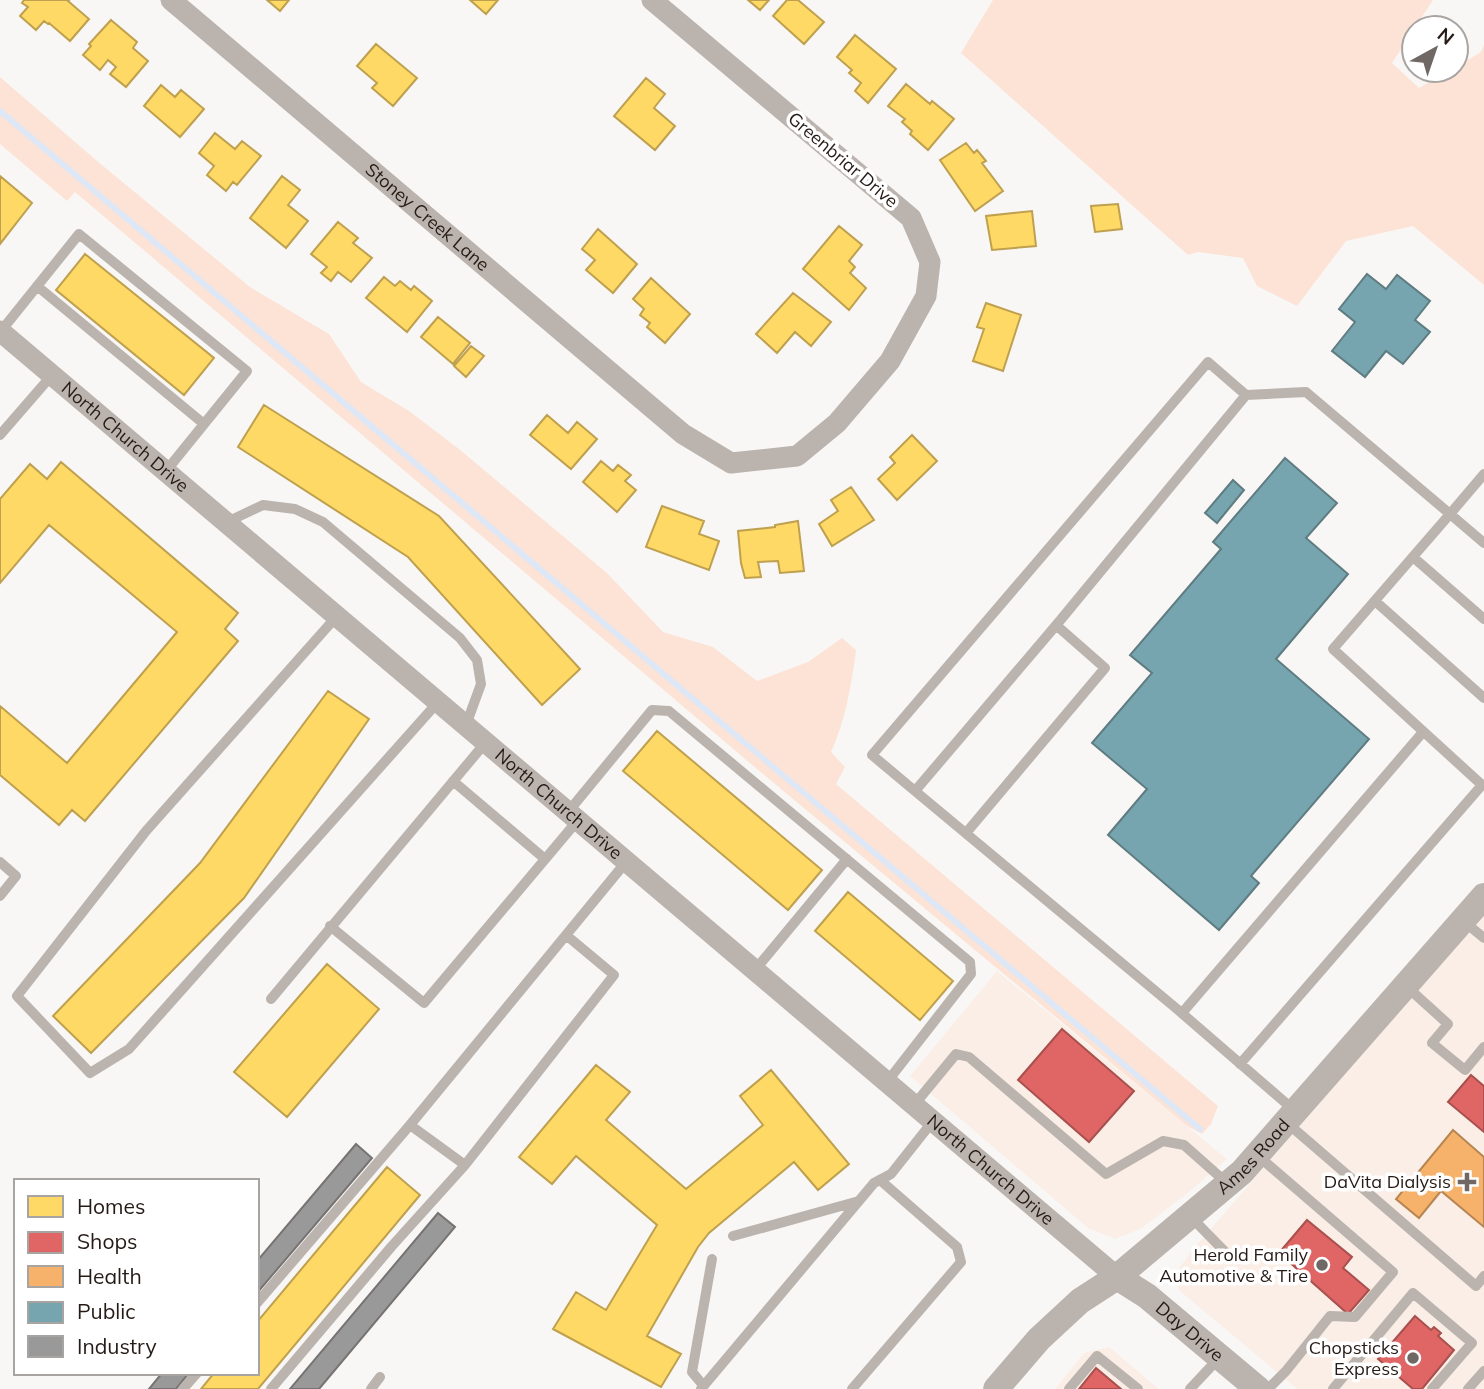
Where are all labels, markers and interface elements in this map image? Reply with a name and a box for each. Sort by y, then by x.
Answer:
north arrow [1400,14,1470,84]
text: N [1433,22,1459,50]
street label: Greenbriar Drive [784,107,903,212]
street label: Stoney Creek Lane [361,158,494,276]
street label: North Church Drive [57,376,194,497]
street label: North Church Drive [491,743,627,864]
street label: North Church Drive [922,1109,1059,1230]
street label: Ames Road [1212,1114,1295,1199]
place label: DaVita Dialysis [1324,1170,1451,1193]
marker: DaVita Dialysis [1457,1172,1477,1192]
legend [14,1179,259,1375]
text: Homes [77,1193,145,1219]
text: Shops [77,1228,137,1254]
place label: Herold Family Automotive & Tire [1159,1243,1308,1287]
marker: Herold Family Automotive & Tire [1314,1257,1330,1273]
text: Health [77,1263,142,1289]
street label: Day Drive [1151,1296,1229,1366]
text: Public [77,1298,136,1324]
text: Industry [77,1333,157,1359]
place label: Chopsticks Express [1309,1336,1399,1380]
marker: Chopsticks Express [1405,1350,1421,1366]

